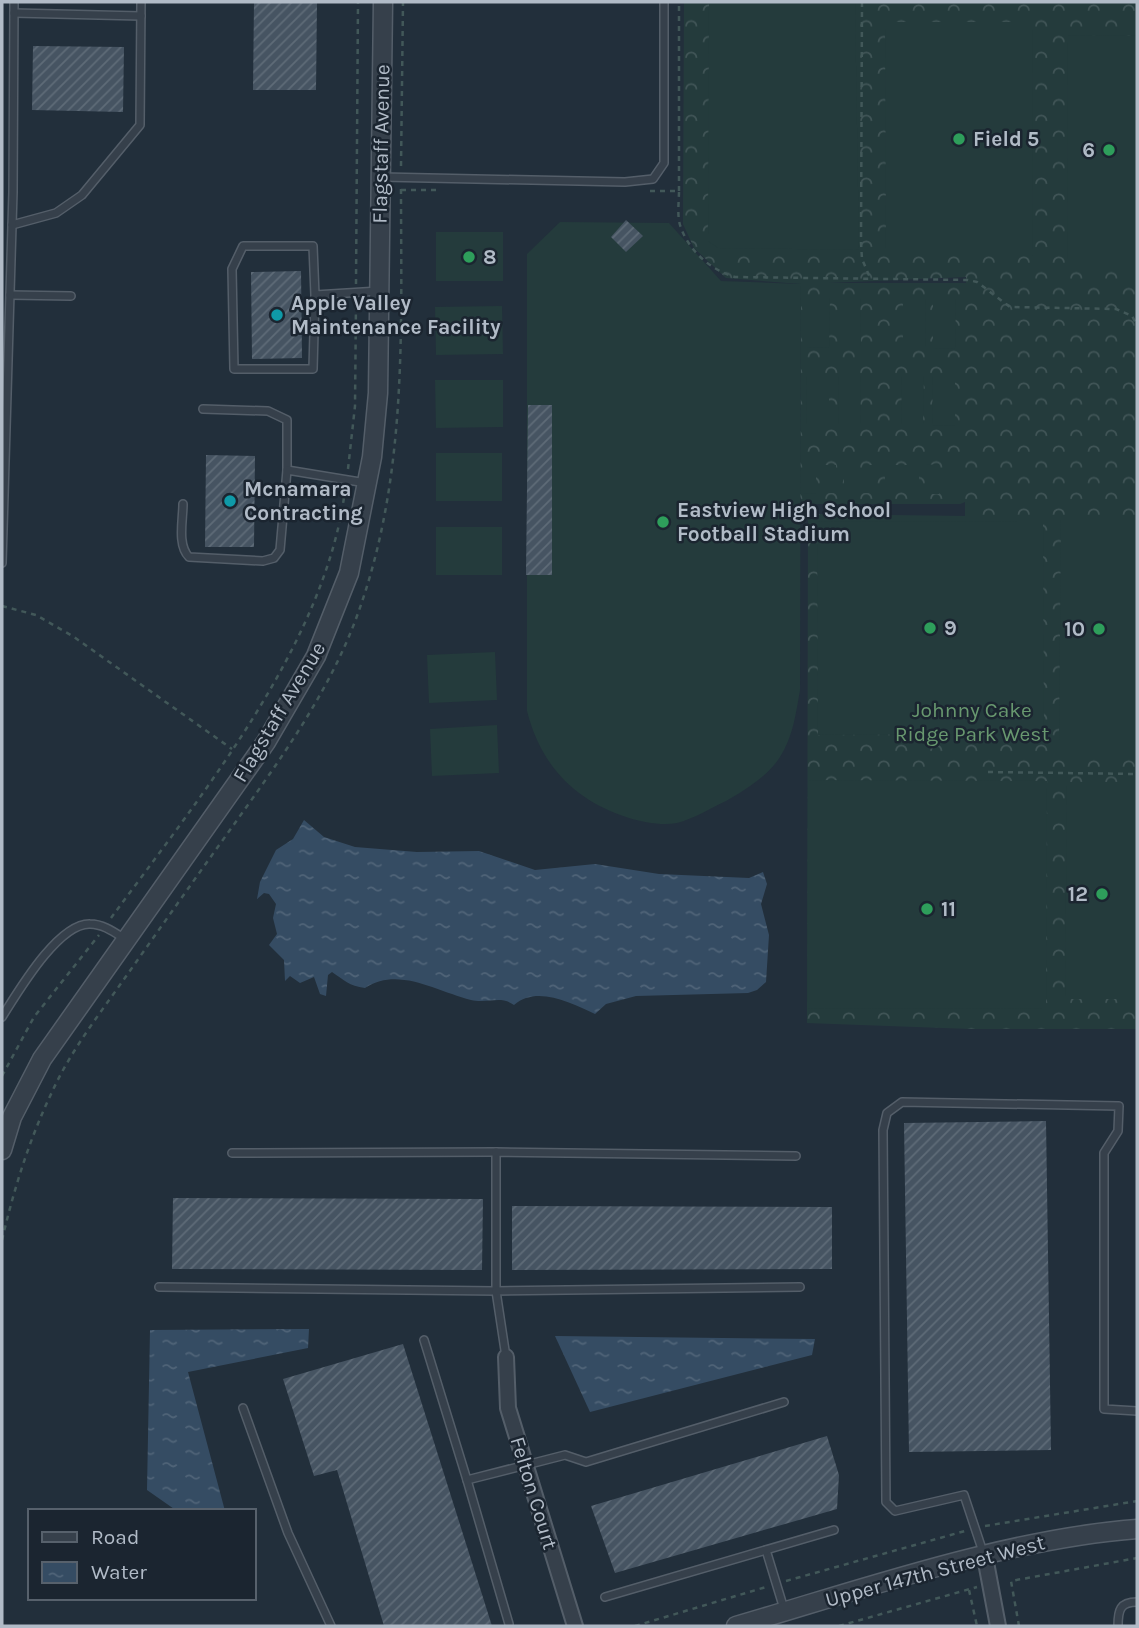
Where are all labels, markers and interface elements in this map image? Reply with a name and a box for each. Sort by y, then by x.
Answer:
street label: Flagstaff Avenue [368,64,394,224]
place label: Field 5 [973,127,1039,151]
marker: Field 5 [951,131,967,147]
place label: 6 [1082,138,1095,162]
marker: 6 [1101,142,1117,158]
place label: 8 [483,245,497,269]
marker: 8 [461,249,477,265]
place label: Apple Valley Maintenance Facility [291,291,501,339]
marker: Apple Valley Maintenance Facility [269,307,285,323]
place label: Mcnamara Contracting [244,477,363,525]
marker: Mcnamara Contracting [222,493,238,509]
place label: Eastview High School Football Stadium [677,498,891,546]
marker: Eastview High School Football Stadium [655,514,671,530]
place label: 9 [944,616,957,640]
place label: 10 [1064,617,1085,641]
marker: 9 [922,620,938,636]
marker: 10 [1091,621,1107,637]
street label: Flagstaff Avenue [228,638,330,786]
park label: Johnny Cake Ridge Park West [895,698,1049,746]
place label: 12 [1068,882,1088,906]
marker: 12 [1094,886,1110,902]
place label: 11 [941,897,956,921]
marker: 11 [919,901,935,917]
street label: Felton Court [505,1434,563,1552]
legend [28,1509,256,1600]
text: Road [91,1525,139,1549]
street label: Upper 147th Street West [823,1530,1047,1612]
text: Water [91,1560,147,1584]

